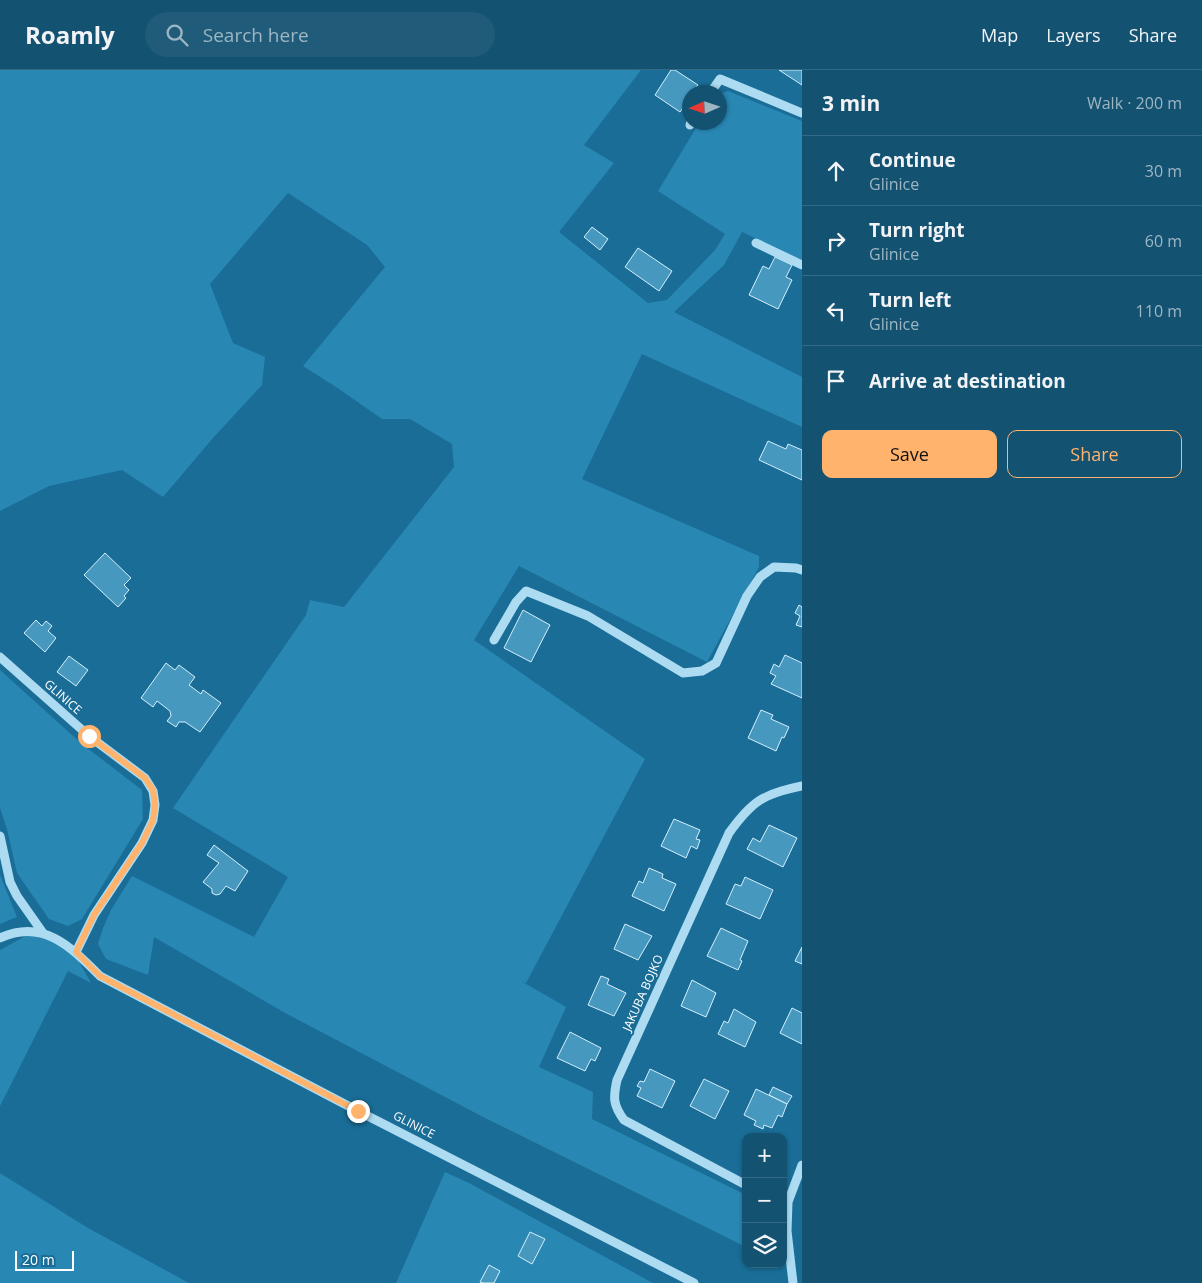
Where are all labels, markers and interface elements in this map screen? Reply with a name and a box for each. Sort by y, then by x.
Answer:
search box [145,12,495,57]
text: Roamly [25,18,115,51]
icon: search [163,21,191,49]
text: Search here [203,22,309,48]
text: Map [981,23,1018,47]
text: Layers [1046,23,1101,47]
text: Share [1129,23,1177,47]
north arrow [682,85,727,130]
text: 3 min [822,89,880,117]
text: Walk · 200 m [1087,92,1182,114]
text: Continue [869,147,956,173]
icon: ahead [822,157,850,185]
text: 30 m [1145,160,1182,182]
text: Glinice [869,173,919,195]
text: Turn right [869,217,964,243]
icon: right [822,227,850,255]
text: 60 m [1145,230,1182,252]
text: Glinice [869,243,919,265]
text: Turn left [869,287,951,313]
icon: left [822,297,850,325]
text: 110 m [1136,300,1182,322]
text: Glinice [869,313,919,335]
icon: arrive [822,367,850,395]
text: Arrive at destination [869,368,1066,394]
button: Save [822,430,997,478]
button: Share [1007,430,1182,478]
street label: GLINICE [41,675,86,718]
route start [78,725,101,748]
street label: JAKUBA BOJKO [618,952,667,1035]
route end [347,1100,370,1123]
street label: GLINICE [390,1107,438,1142]
map controls [742,1133,787,1268]
button: + [742,1133,787,1178]
button: − [742,1178,787,1223]
button: layers [742,1223,787,1268]
scale bar [15,1248,74,1271]
text: 20 m [22,1250,55,1269]

